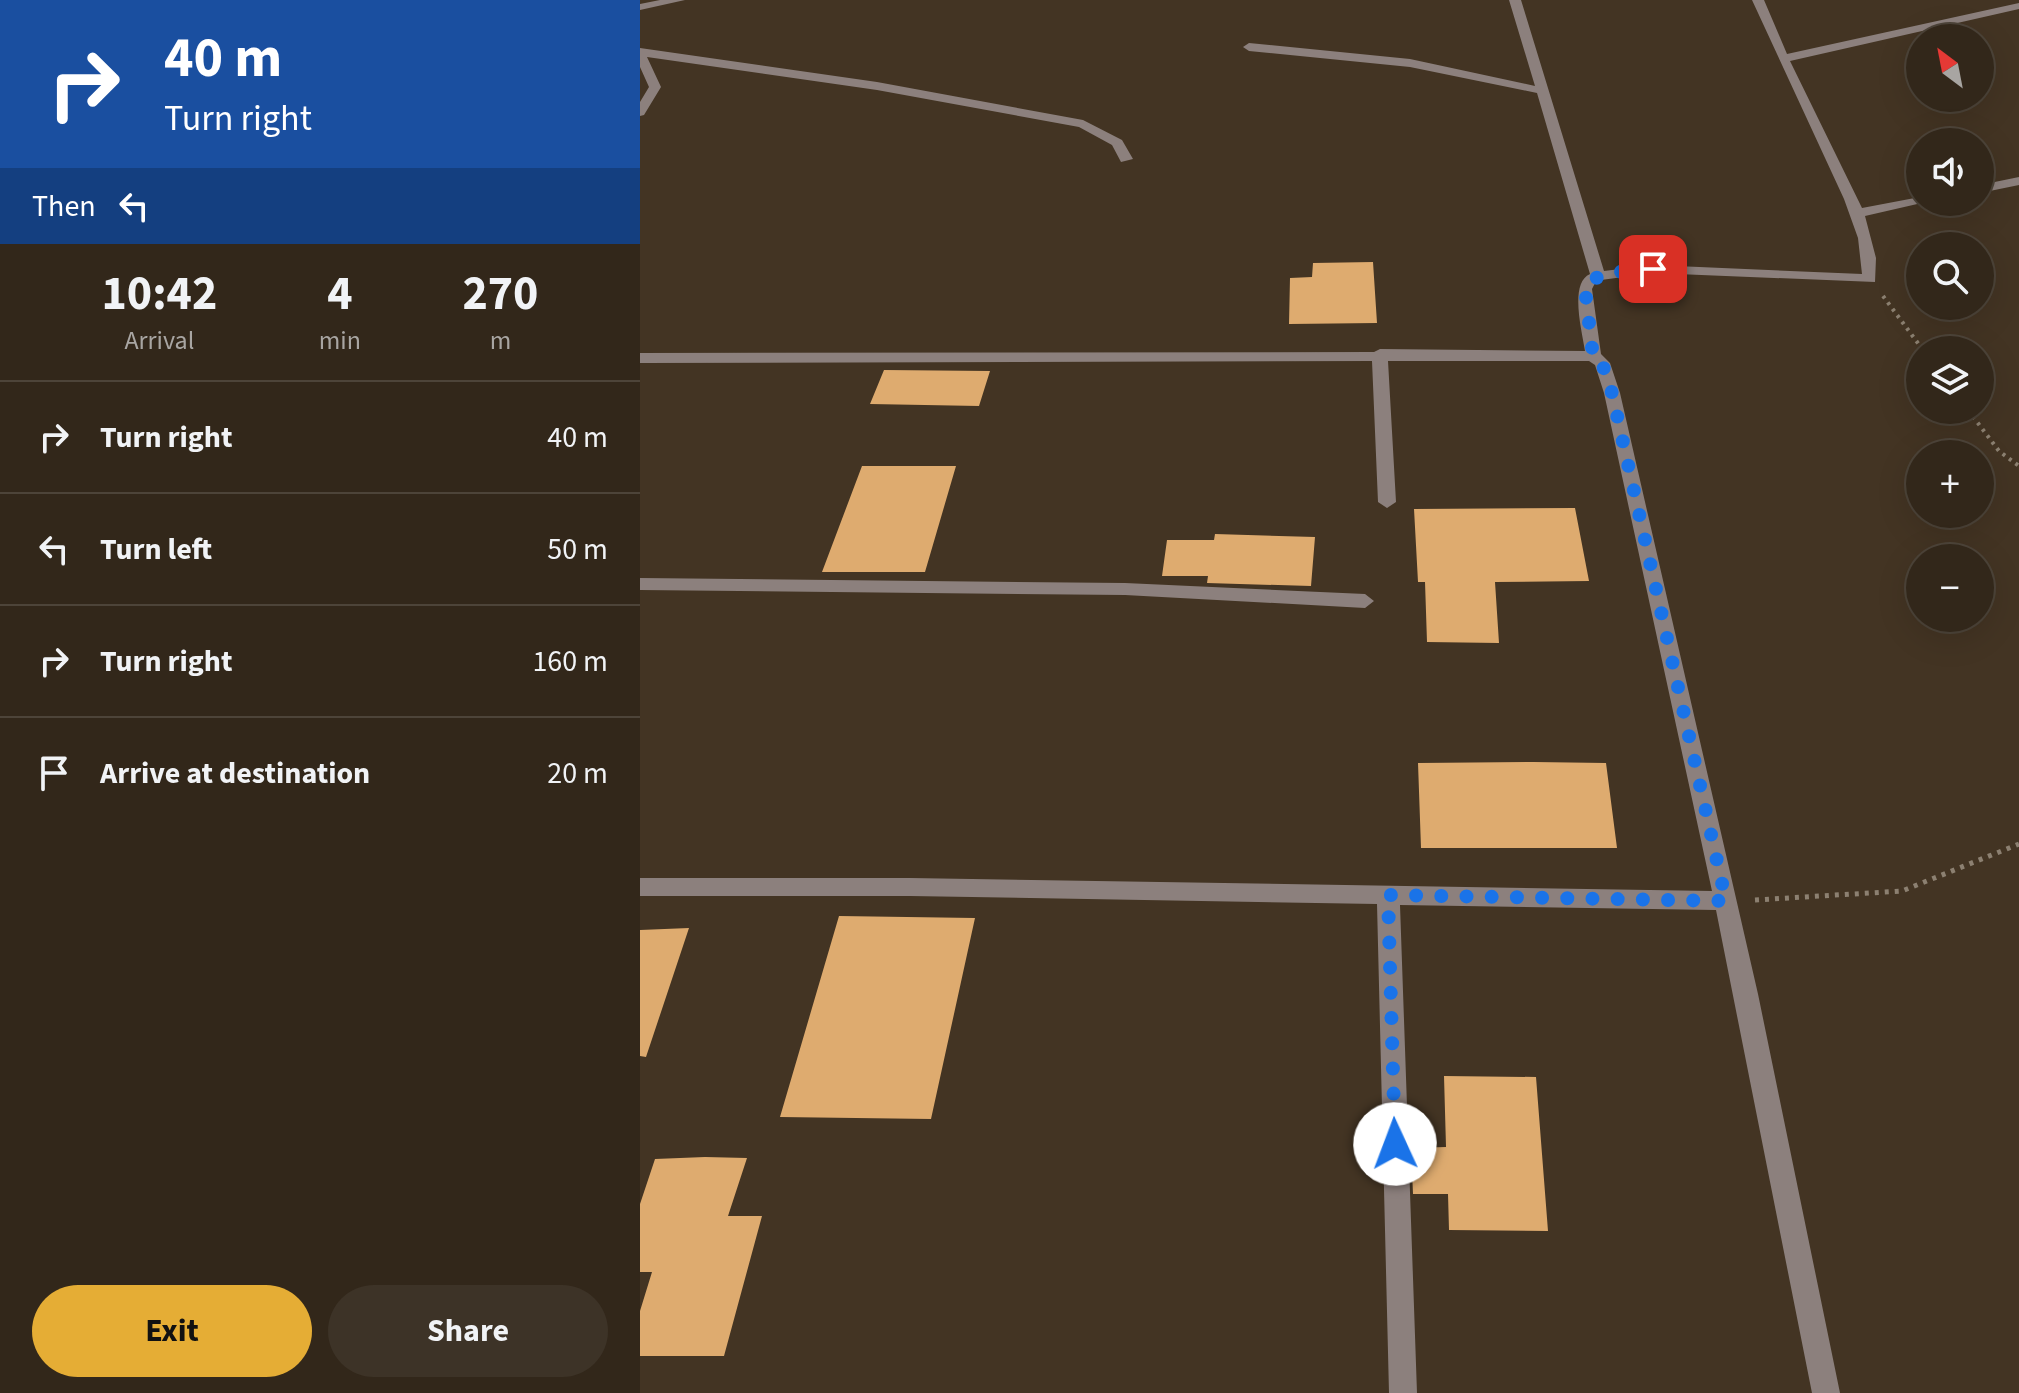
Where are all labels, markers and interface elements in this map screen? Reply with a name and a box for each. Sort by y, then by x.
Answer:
text: 40 m [164,19,282,98]
north arrow [1906,24,1994,112]
map controls [1906,24,1994,632]
icon: right [32,32,136,136]
text: Turn right [164,93,312,144]
button: sound [1906,128,1994,216]
icon: left [112,184,156,228]
text: Then [32,185,96,228]
button: search [1906,232,1994,320]
pin [1619,235,1687,303]
icon: arrive [1631,247,1675,291]
text: 10:42 [101,260,217,328]
text: 4 [327,260,353,328]
text: 270 [462,260,538,328]
text: Arrival [124,322,194,359]
text: min [319,322,361,359]
text: m [490,322,511,359]
button: layers [1906,336,1994,424]
icon: right [32,415,76,459]
text: Turn right [100,416,232,459]
text: 40 m [547,416,608,459]
button: + [1906,440,1994,528]
icon: left [32,527,76,571]
text: Turn left [100,528,212,571]
text: 50 m [547,528,608,571]
button: − [1906,544,1994,632]
icon: right [32,639,76,683]
text: Turn right [100,640,232,683]
text: 160 m [532,640,608,683]
icon: arrive [32,751,76,795]
text: Arrive at destination [100,752,370,795]
text: 20 m [547,752,608,795]
position arrow [1353,1102,1437,1186]
button: Exit [32,1285,312,1377]
button: Share [328,1285,608,1377]

